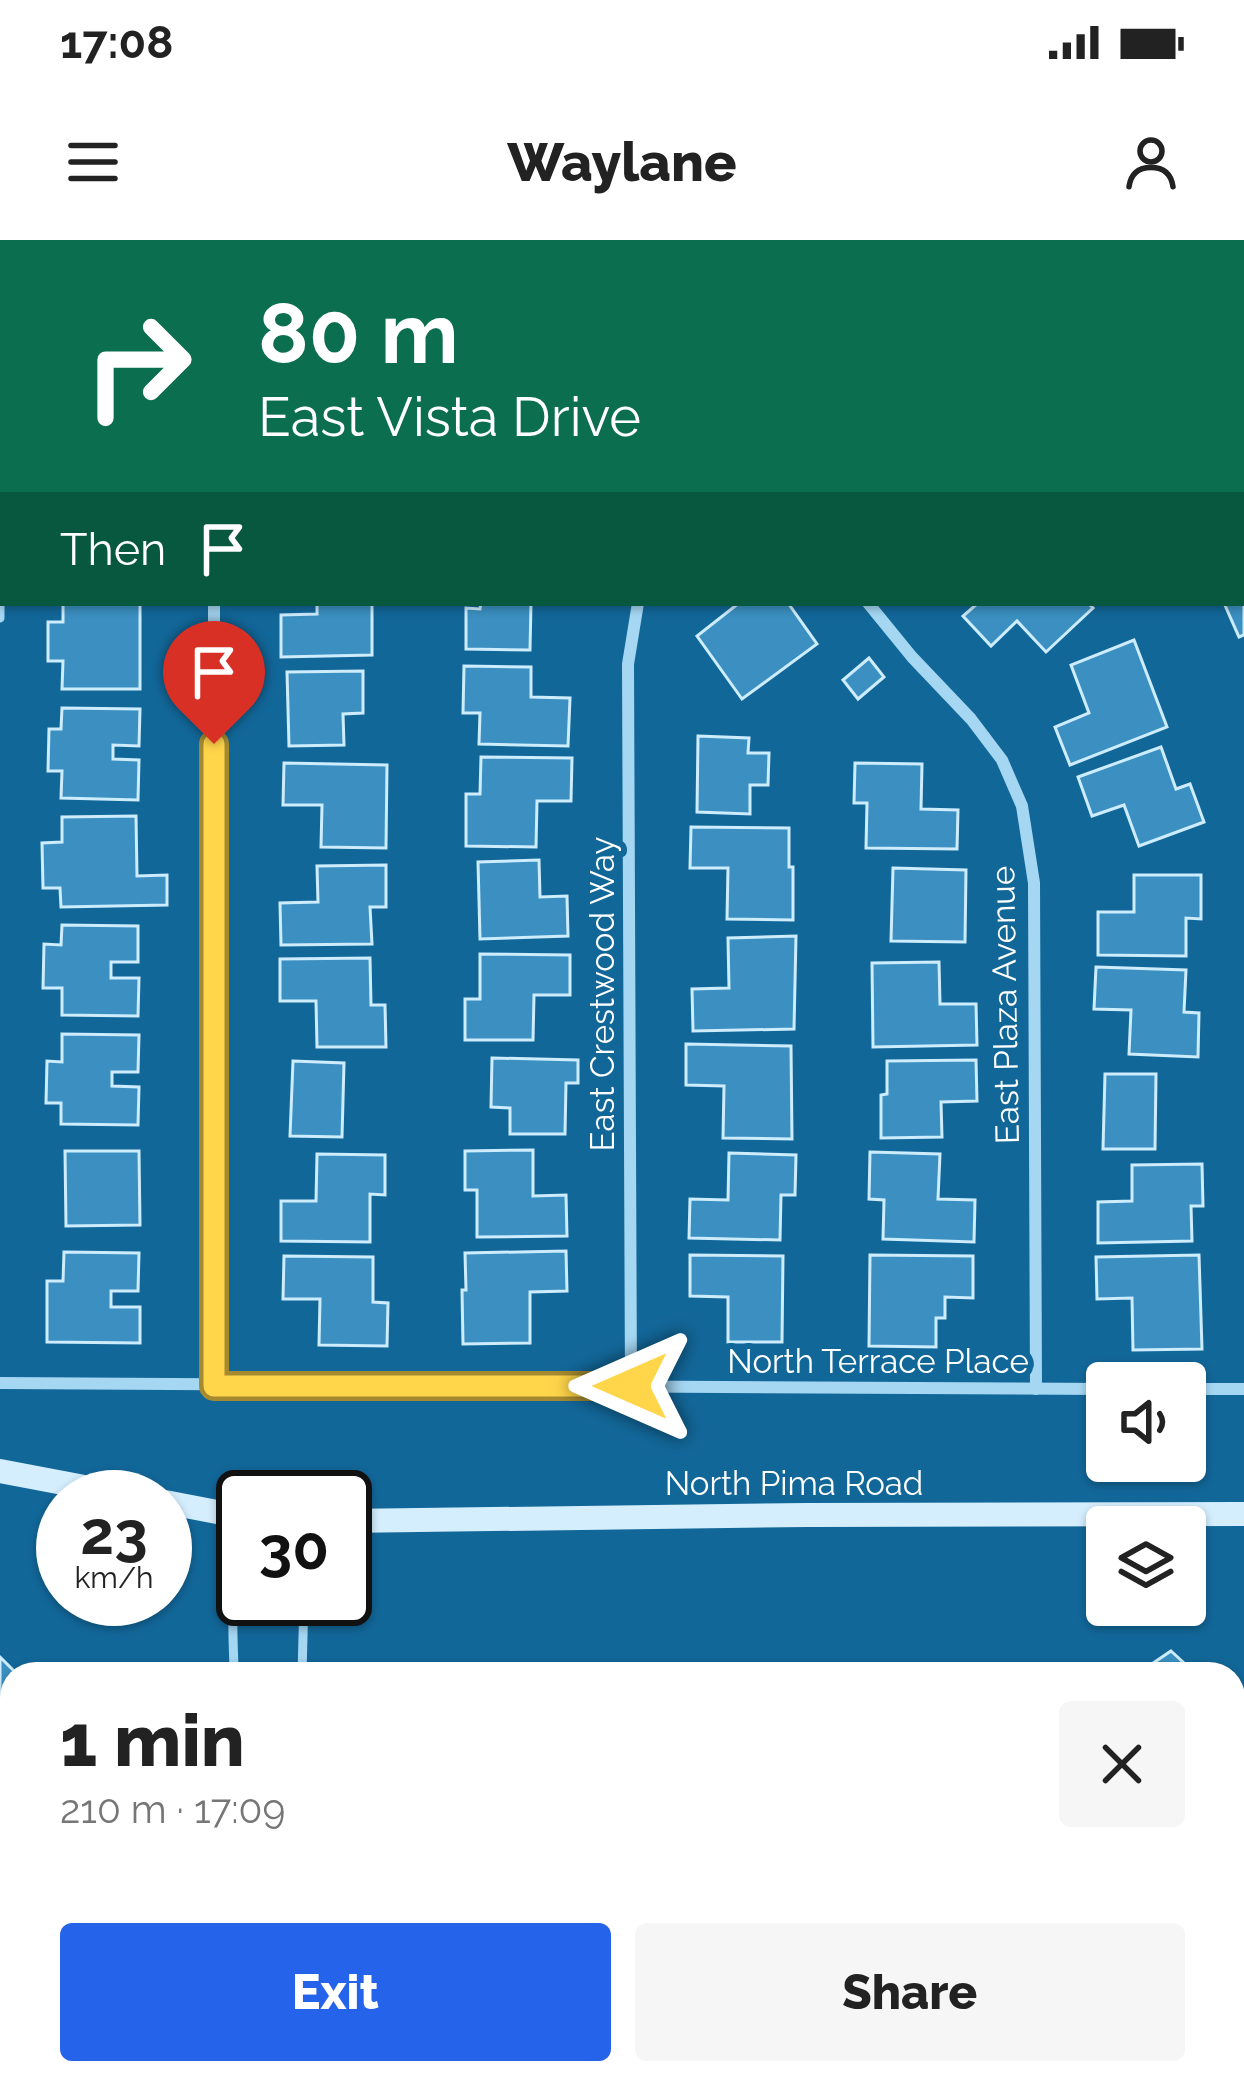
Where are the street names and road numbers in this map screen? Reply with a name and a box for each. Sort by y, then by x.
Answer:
street label: East Crestwood Way [583,836,622,1151]
street label: East Plaza Avenue [983,866,1027,1144]
street label: North Terrace Place [727,1342,1029,1381]
street label: North Pima Road [665,1464,923,1503]

